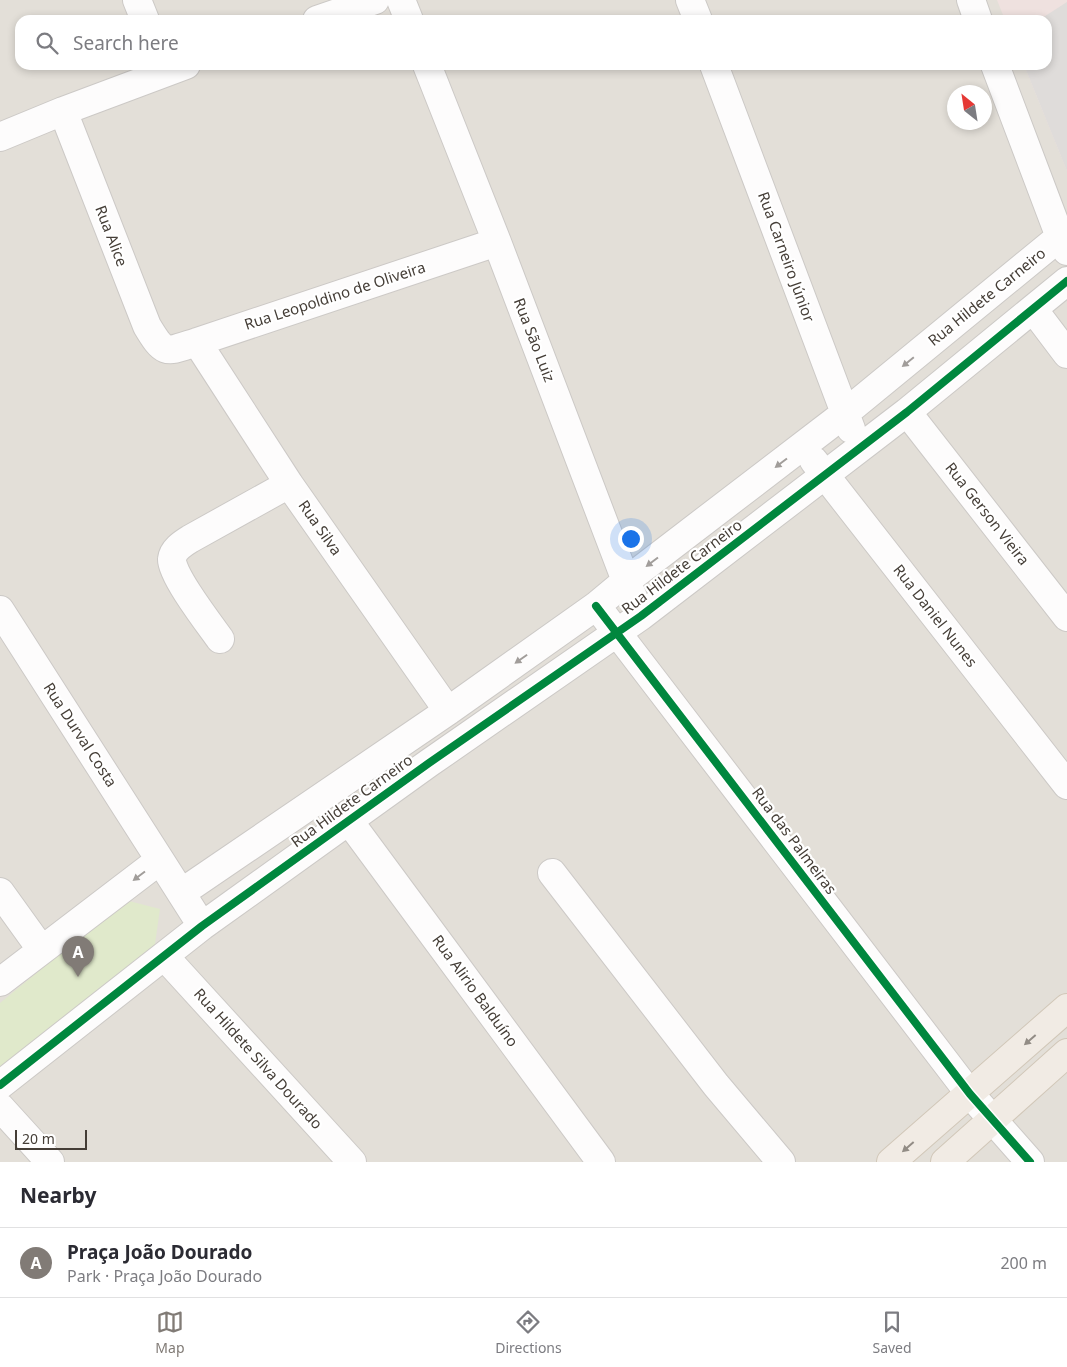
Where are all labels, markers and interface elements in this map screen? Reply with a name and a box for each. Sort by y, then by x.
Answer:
search box [15,15,1052,70]
icon: search [33,29,61,57]
text: Search here [73,30,179,56]
north arrow [947,85,992,130]
street label: Rua Carneiro Júnior [754,189,820,325]
street label: Rua Alice [91,202,133,269]
street label: Rua Hildete Carneiro [923,243,1049,350]
street label: Rua Leopoldino de Oliveira [242,256,428,334]
street label: Rua São Luiz [510,295,560,385]
one-way arrow [901,356,914,367]
one-way arrow [775,458,788,469]
street label: Rua Gerson Vieira [941,458,1034,569]
street label: Rua Silva [295,496,347,559]
street label: Rua Hildete Carneiro [617,514,746,618]
your location [618,526,644,552]
one-way arrow [645,557,658,567]
street label: Rua Daniel Nunes [889,560,982,671]
one-way arrow [514,654,528,664]
street label: Rua Durval Costa [40,678,122,791]
street label: Rua Hildete Carneiro [287,749,416,851]
street label: Rua das Palmeiras [748,783,842,898]
one-way arrow [133,870,146,881]
street label: Rua Alirio Balduíno [428,930,523,1051]
pin: A [62,936,94,977]
street label: Rua Hildete Silva Dourado [190,984,327,1133]
one-way arrow [1024,1035,1037,1046]
scale bar [15,1127,88,1150]
text: 20 m [22,1129,55,1148]
one-way arrow [902,1142,915,1153]
text: Nearby [20,1181,96,1209]
text: Praça João Dourado [67,1239,252,1265]
text: A [30,1252,42,1274]
text: 200 m [1000,1252,1047,1274]
text: Park · Praça João Dourado [67,1265,262,1287]
tab: Map [155,1308,185,1357]
tab: Directions [495,1308,562,1357]
tab: Saved [872,1308,912,1357]

